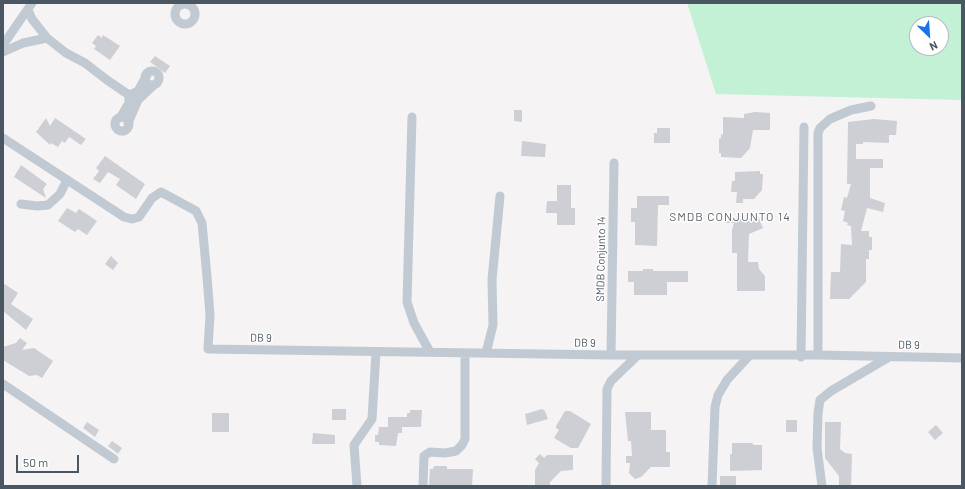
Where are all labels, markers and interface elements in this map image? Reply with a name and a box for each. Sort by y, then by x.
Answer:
north arrow [909,16,949,56]
text: N [928,39,940,54]
district label: SMDB CONJUNTO 14 [669,210,791,224]
street label: SMDB Conjunto 14 [594,216,608,302]
street label: DB 9 [250,331,272,345]
street label: DB 9 [574,336,596,350]
street label: DB 9 [898,338,920,352]
scale bar [18,447,81,473]
text: 50 m [23,455,48,469]

